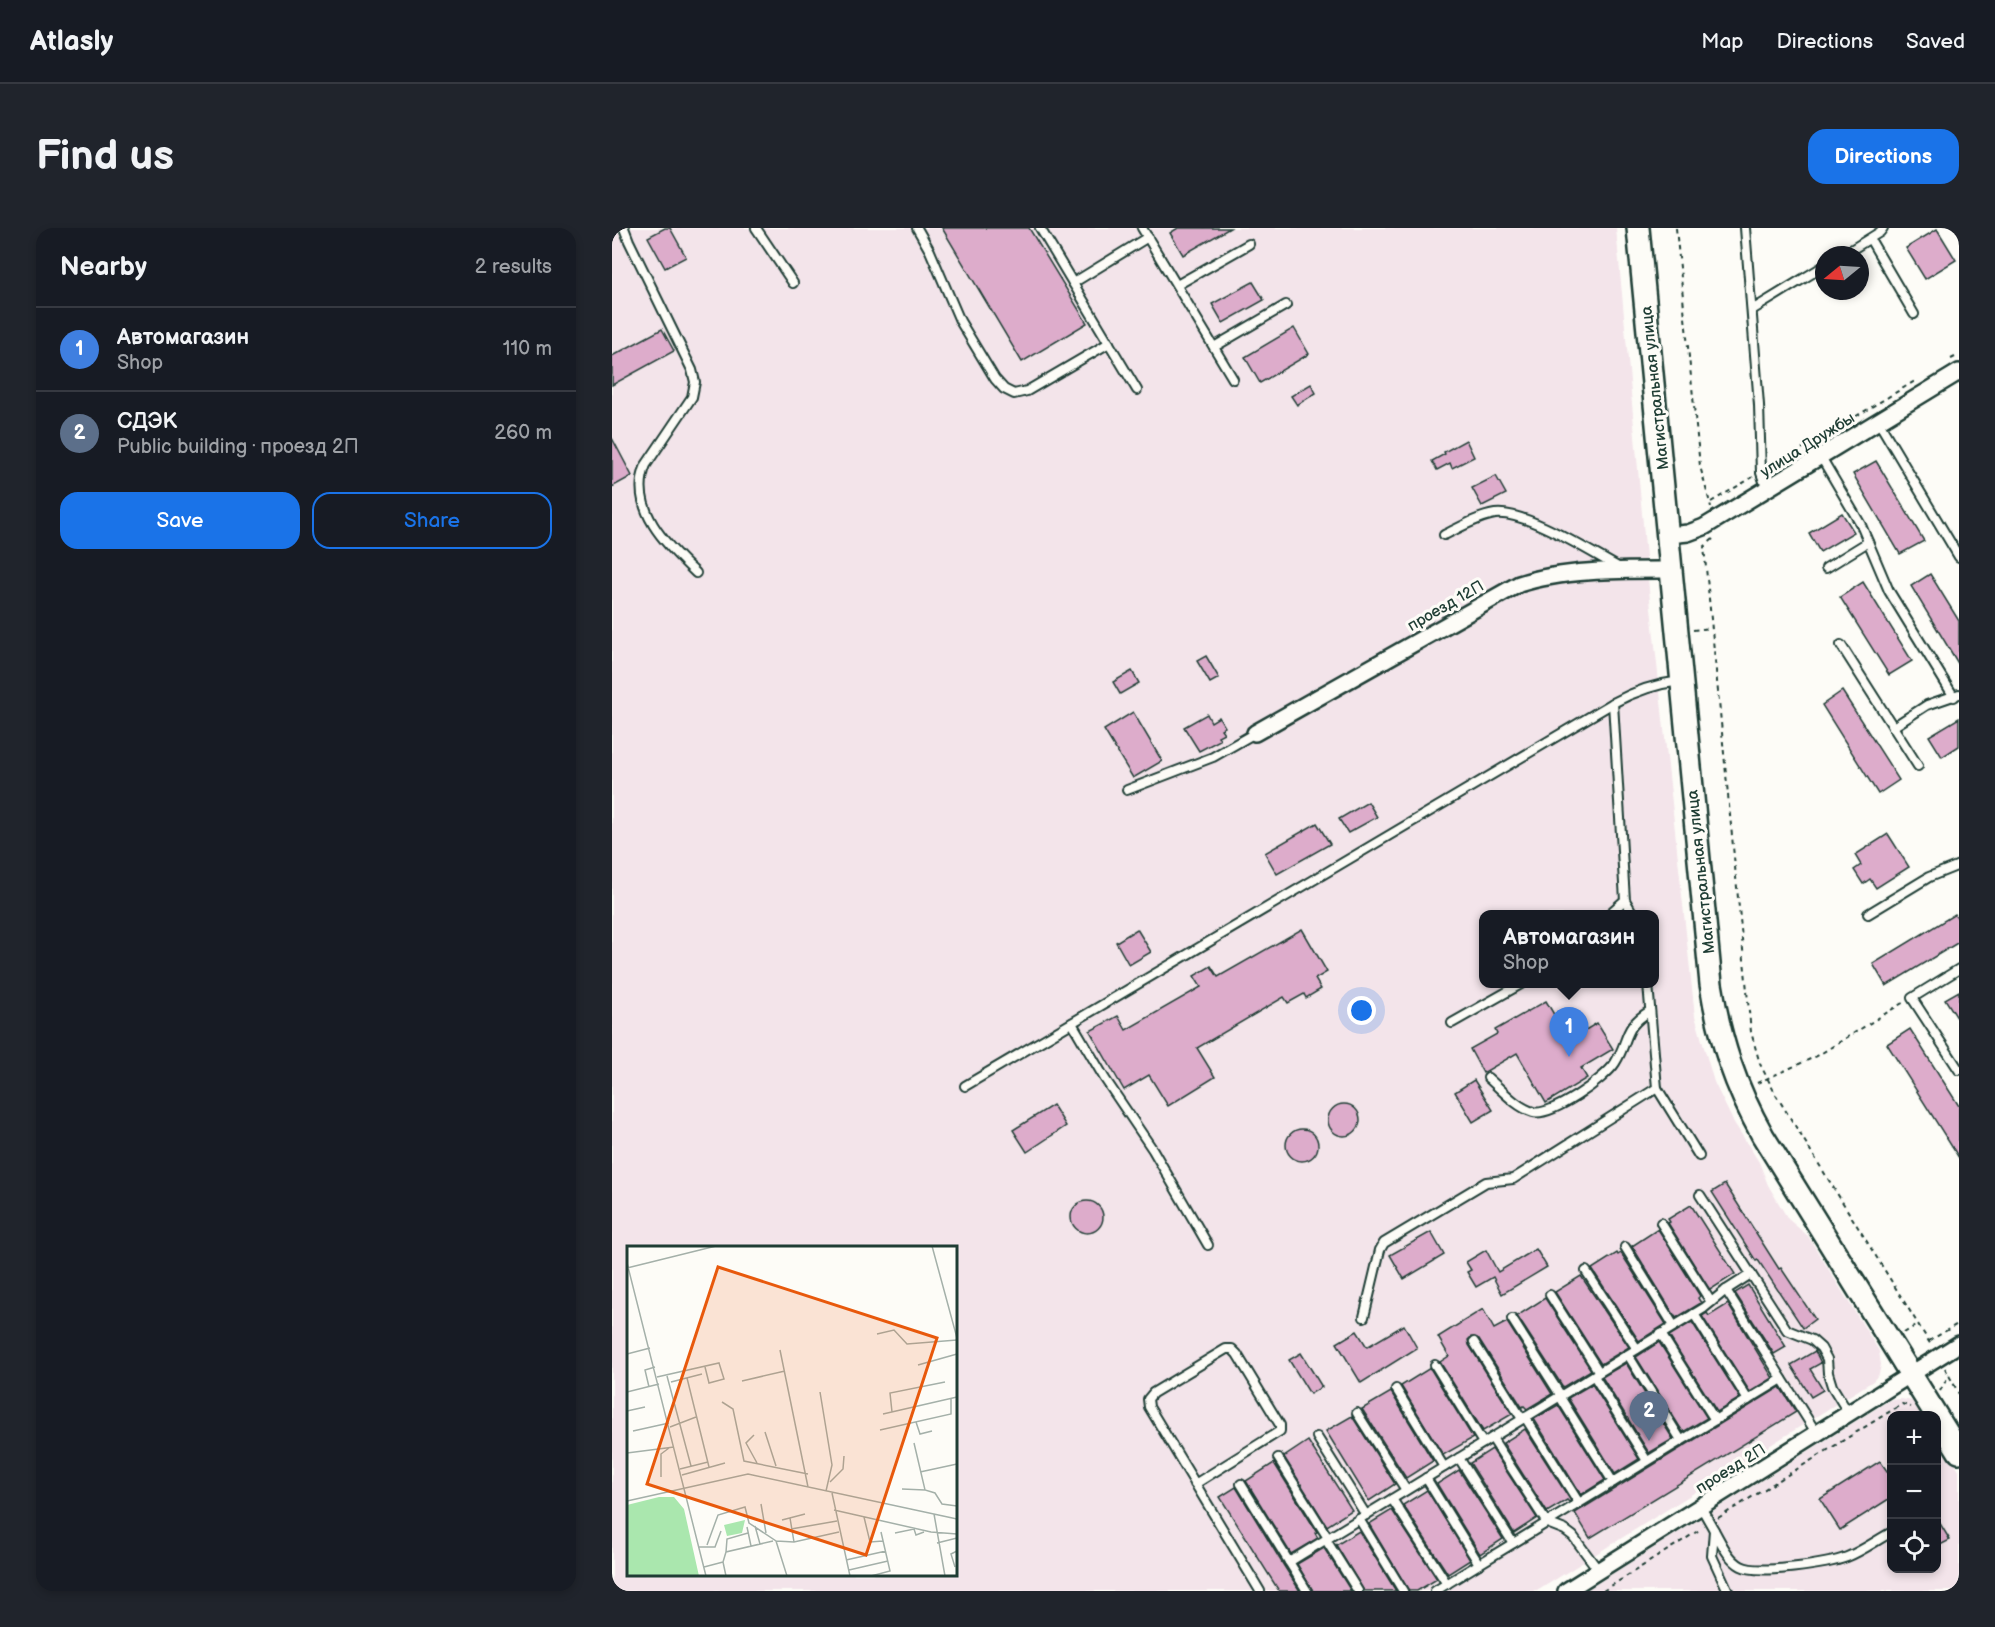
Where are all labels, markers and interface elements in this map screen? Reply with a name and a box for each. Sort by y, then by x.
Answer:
text: Atlasly [30,25,113,58]
text: Map [1701,29,1744,54]
text: Directions [1777,29,1873,54]
text: Saved [1906,29,1965,54]
button: Directions [1808,129,1959,184]
text: Find us [36,131,174,182]
north arrow [1815,246,1869,300]
text: Nearby [60,252,147,283]
text: 2 results [475,255,552,279]
street label: Магистральная улица [1637,304,1674,471]
text: Автомагазин [117,324,249,351]
text: 1 [75,337,84,361]
text: 110 m [503,337,552,361]
text: Shop [117,351,163,375]
text: СДЭК [117,408,177,435]
street label: улица Дружбы [1757,409,1859,482]
text: 2 [74,421,85,445]
text: 260 m [494,421,552,445]
text: Public building · проезд 2П [117,435,359,459]
button: Save [60,492,300,549]
button: Share [312,492,552,549]
street label: проезд 12П [1404,577,1487,636]
street label: Магистральная улица [1683,788,1720,955]
popup [1479,910,1659,988]
text: Автомагазин [1503,924,1635,951]
text: Shop [1503,951,1549,975]
your location [1347,996,1376,1025]
pin: 1 [1550,1008,1588,1057]
inset map [627,1246,957,1576]
pin: 2 [1630,1392,1668,1441]
map controls [1887,1411,1941,1573]
button: + [1887,1411,1941,1465]
street label: проезд 2П [1692,1440,1769,1498]
button: − [1887,1465,1941,1519]
button: locate [1887,1519,1941,1573]

